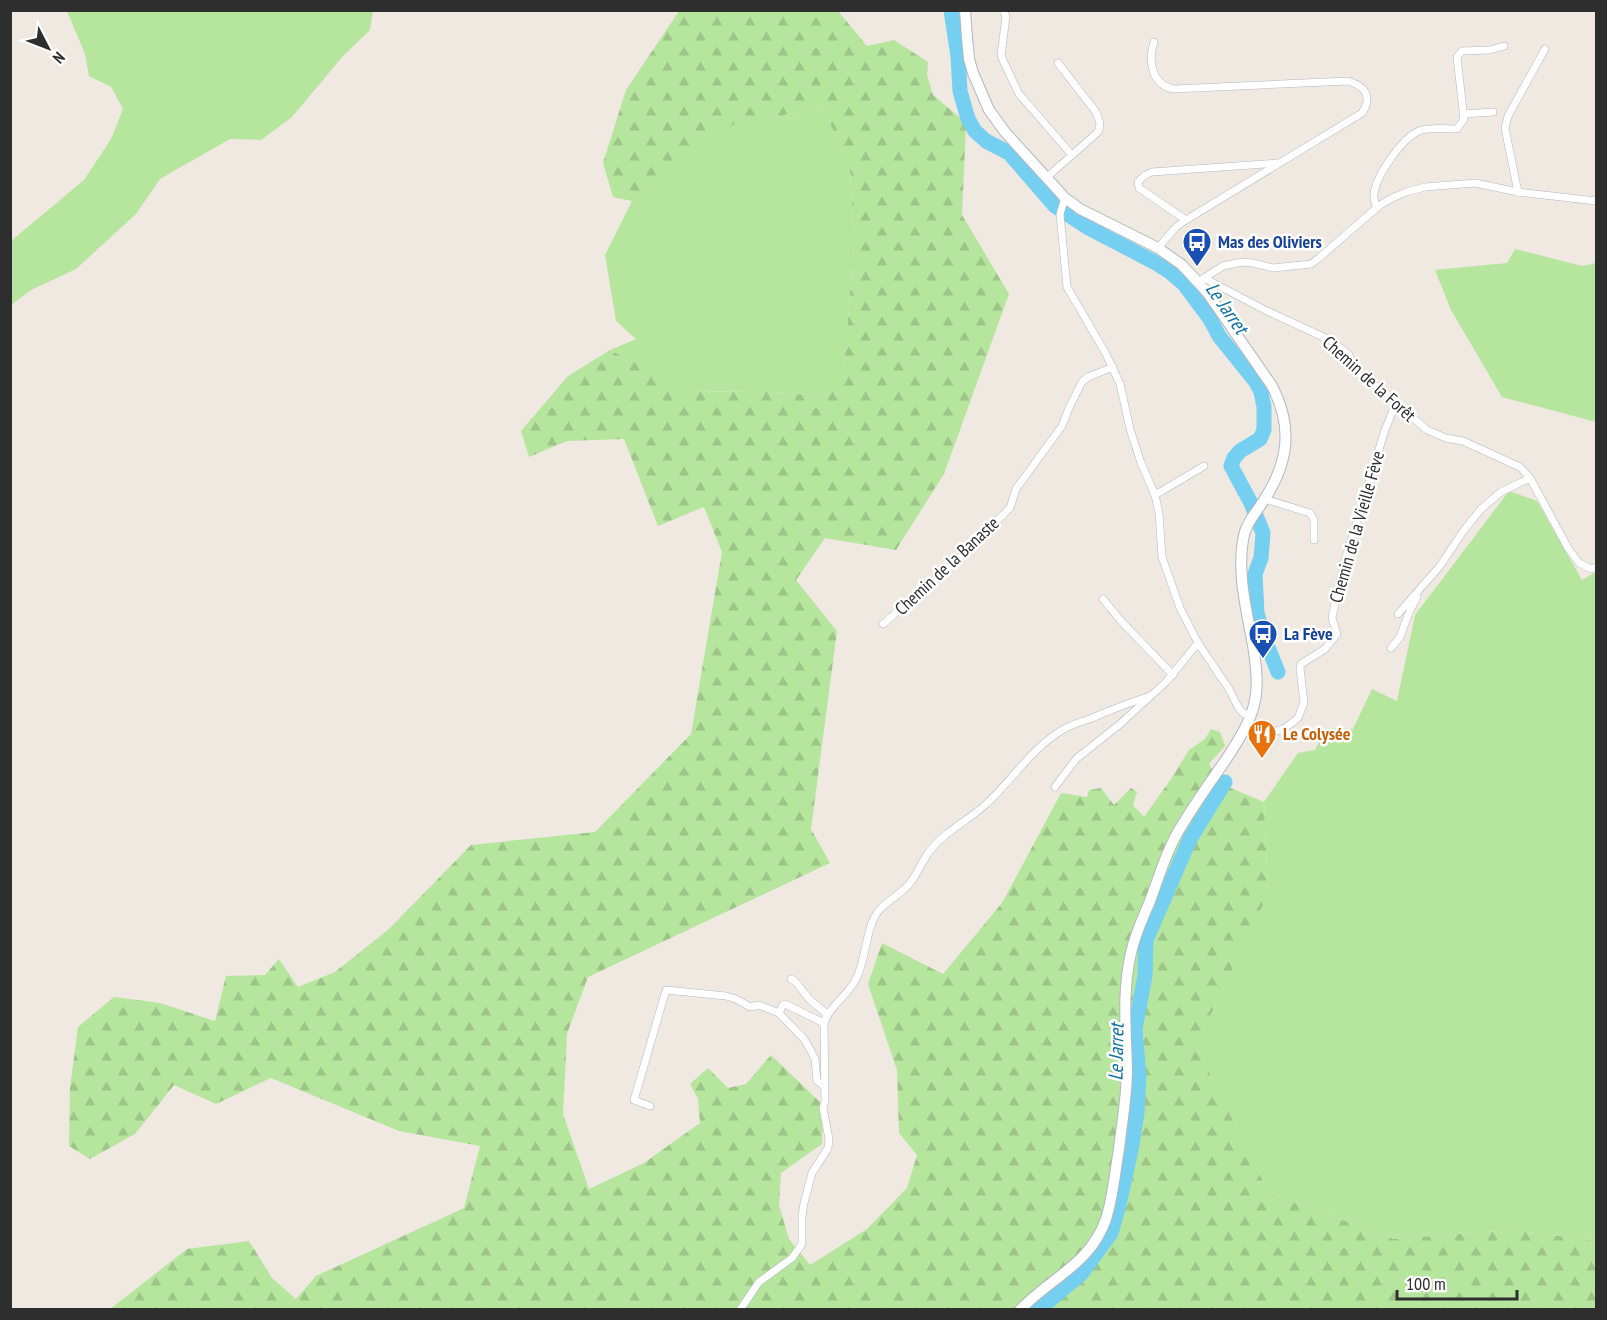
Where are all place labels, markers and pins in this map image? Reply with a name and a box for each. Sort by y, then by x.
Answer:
bus stop icon: Mas des Oliviers [1181,226,1213,268]
place label: Mas des Oliviers [1218,230,1322,253]
bus stop icon: La Fève [1247,618,1279,660]
place label: La Fève [1284,622,1333,645]
restaurant icon: Le Colysée [1246,718,1278,760]
place label: Le Colysée [1283,722,1351,745]

